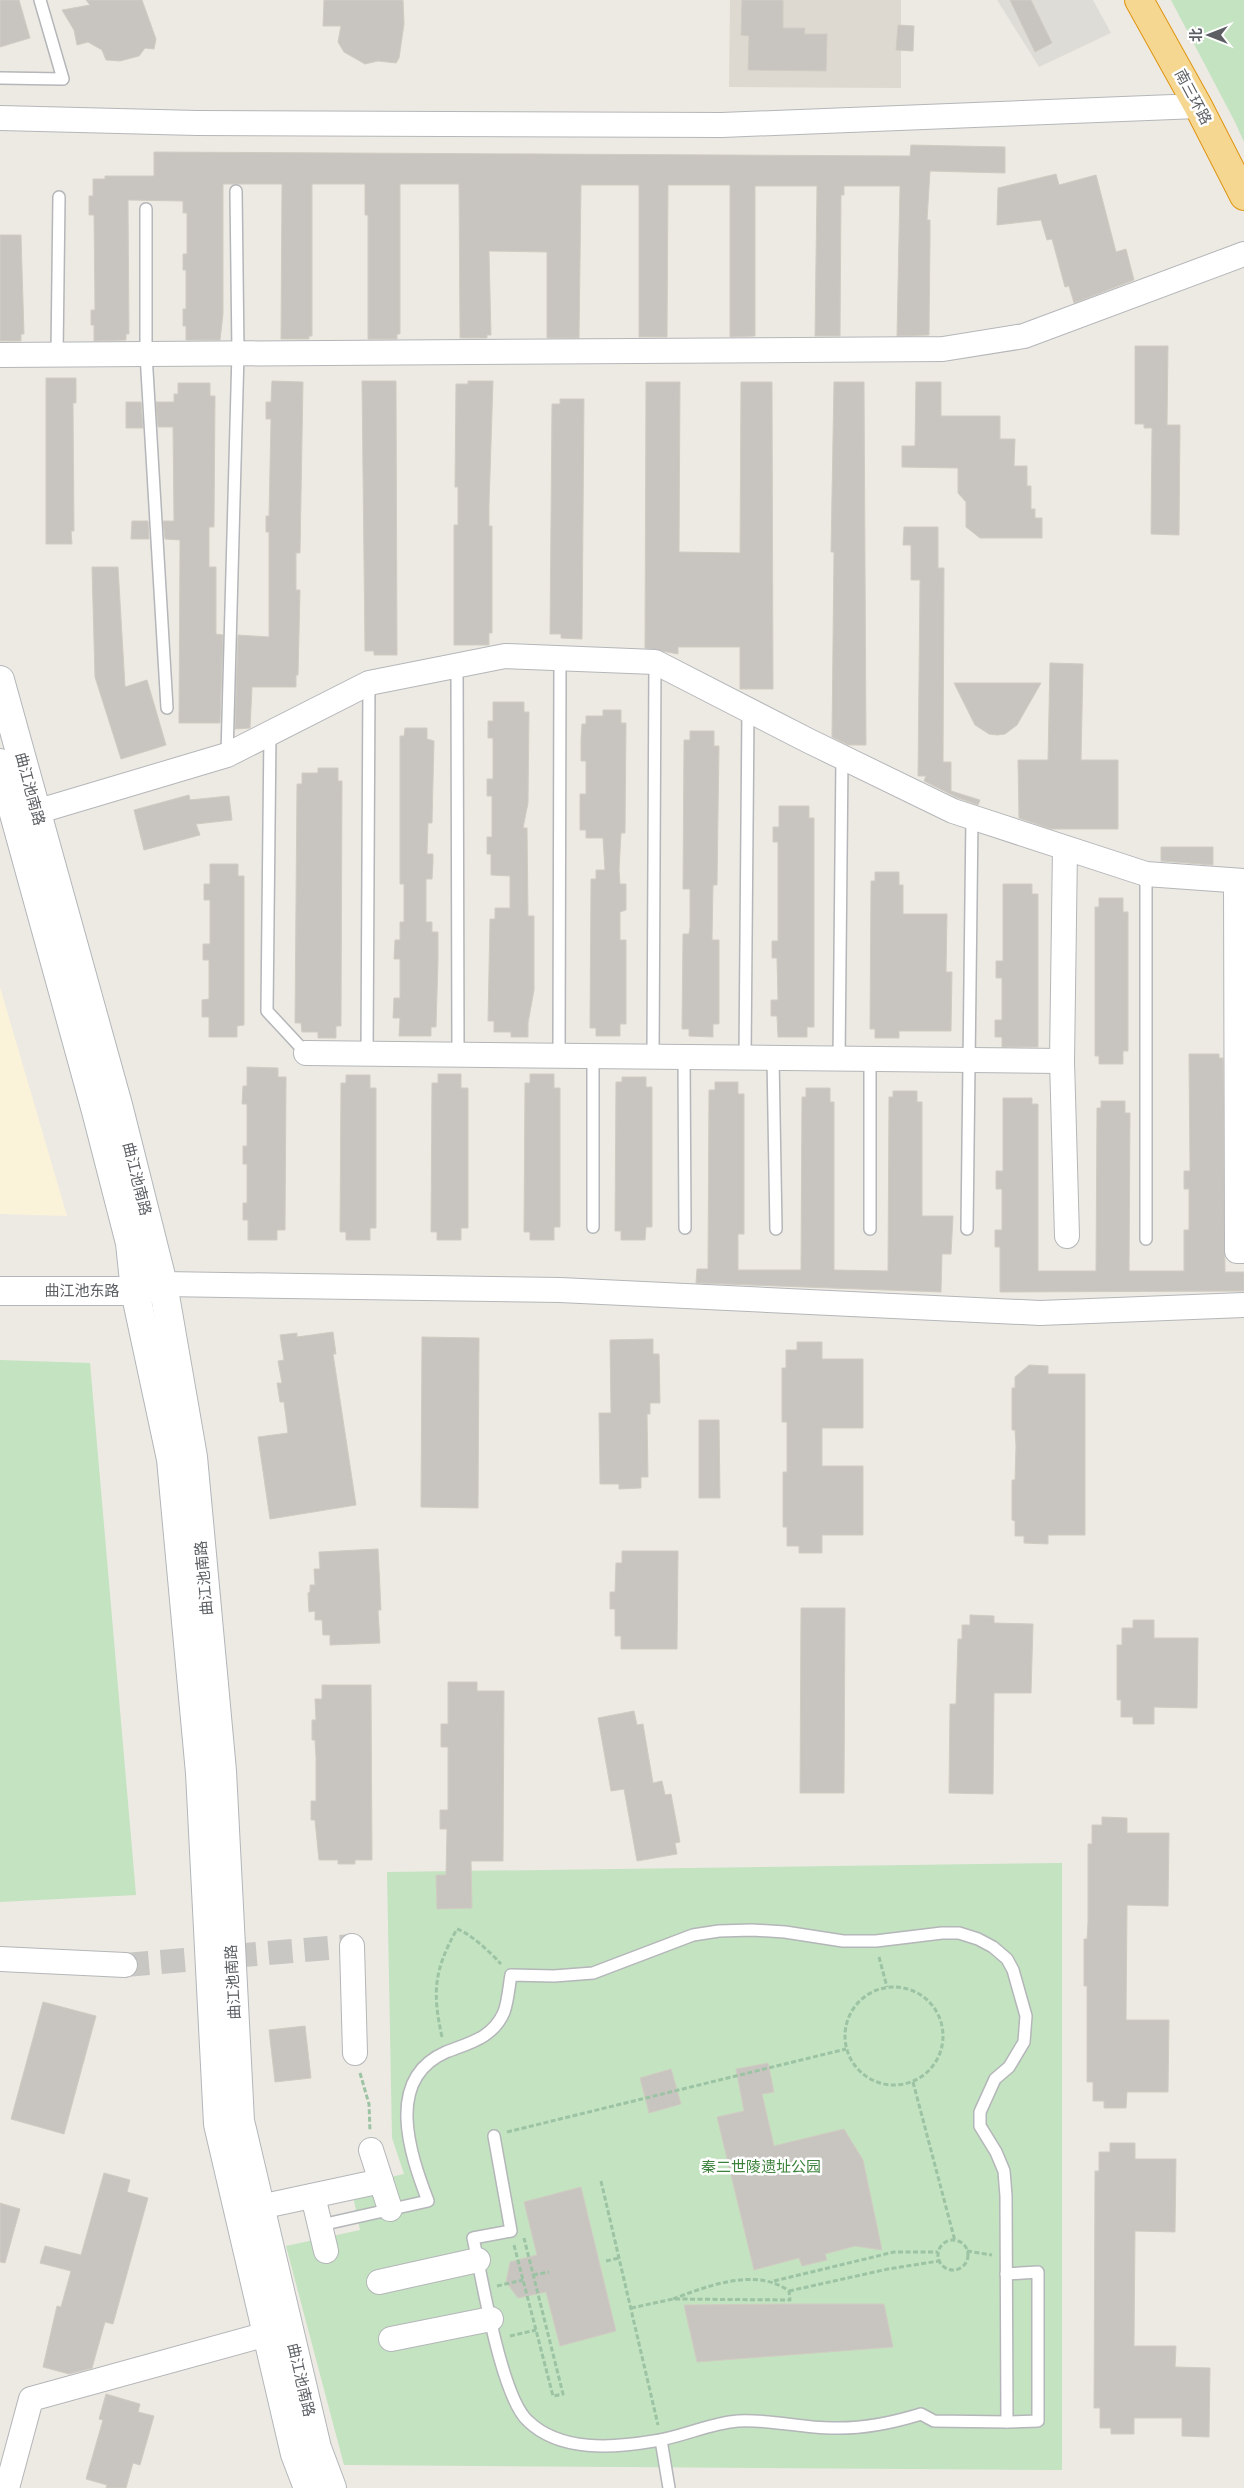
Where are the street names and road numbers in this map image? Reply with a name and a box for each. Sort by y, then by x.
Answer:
street label: 南三环路 [1171,66,1215,128]
street label: 曲江池南路 [12,750,48,828]
street label: 曲江池南路 [119,1140,155,1218]
street label: 曲江池东路 [44,1282,120,1300]
street label: 曲江池南路 [192,1540,216,1616]
street label: 曲江池南路 [222,1944,244,2020]
street label: 曲江池南路 [284,2341,318,2419]

